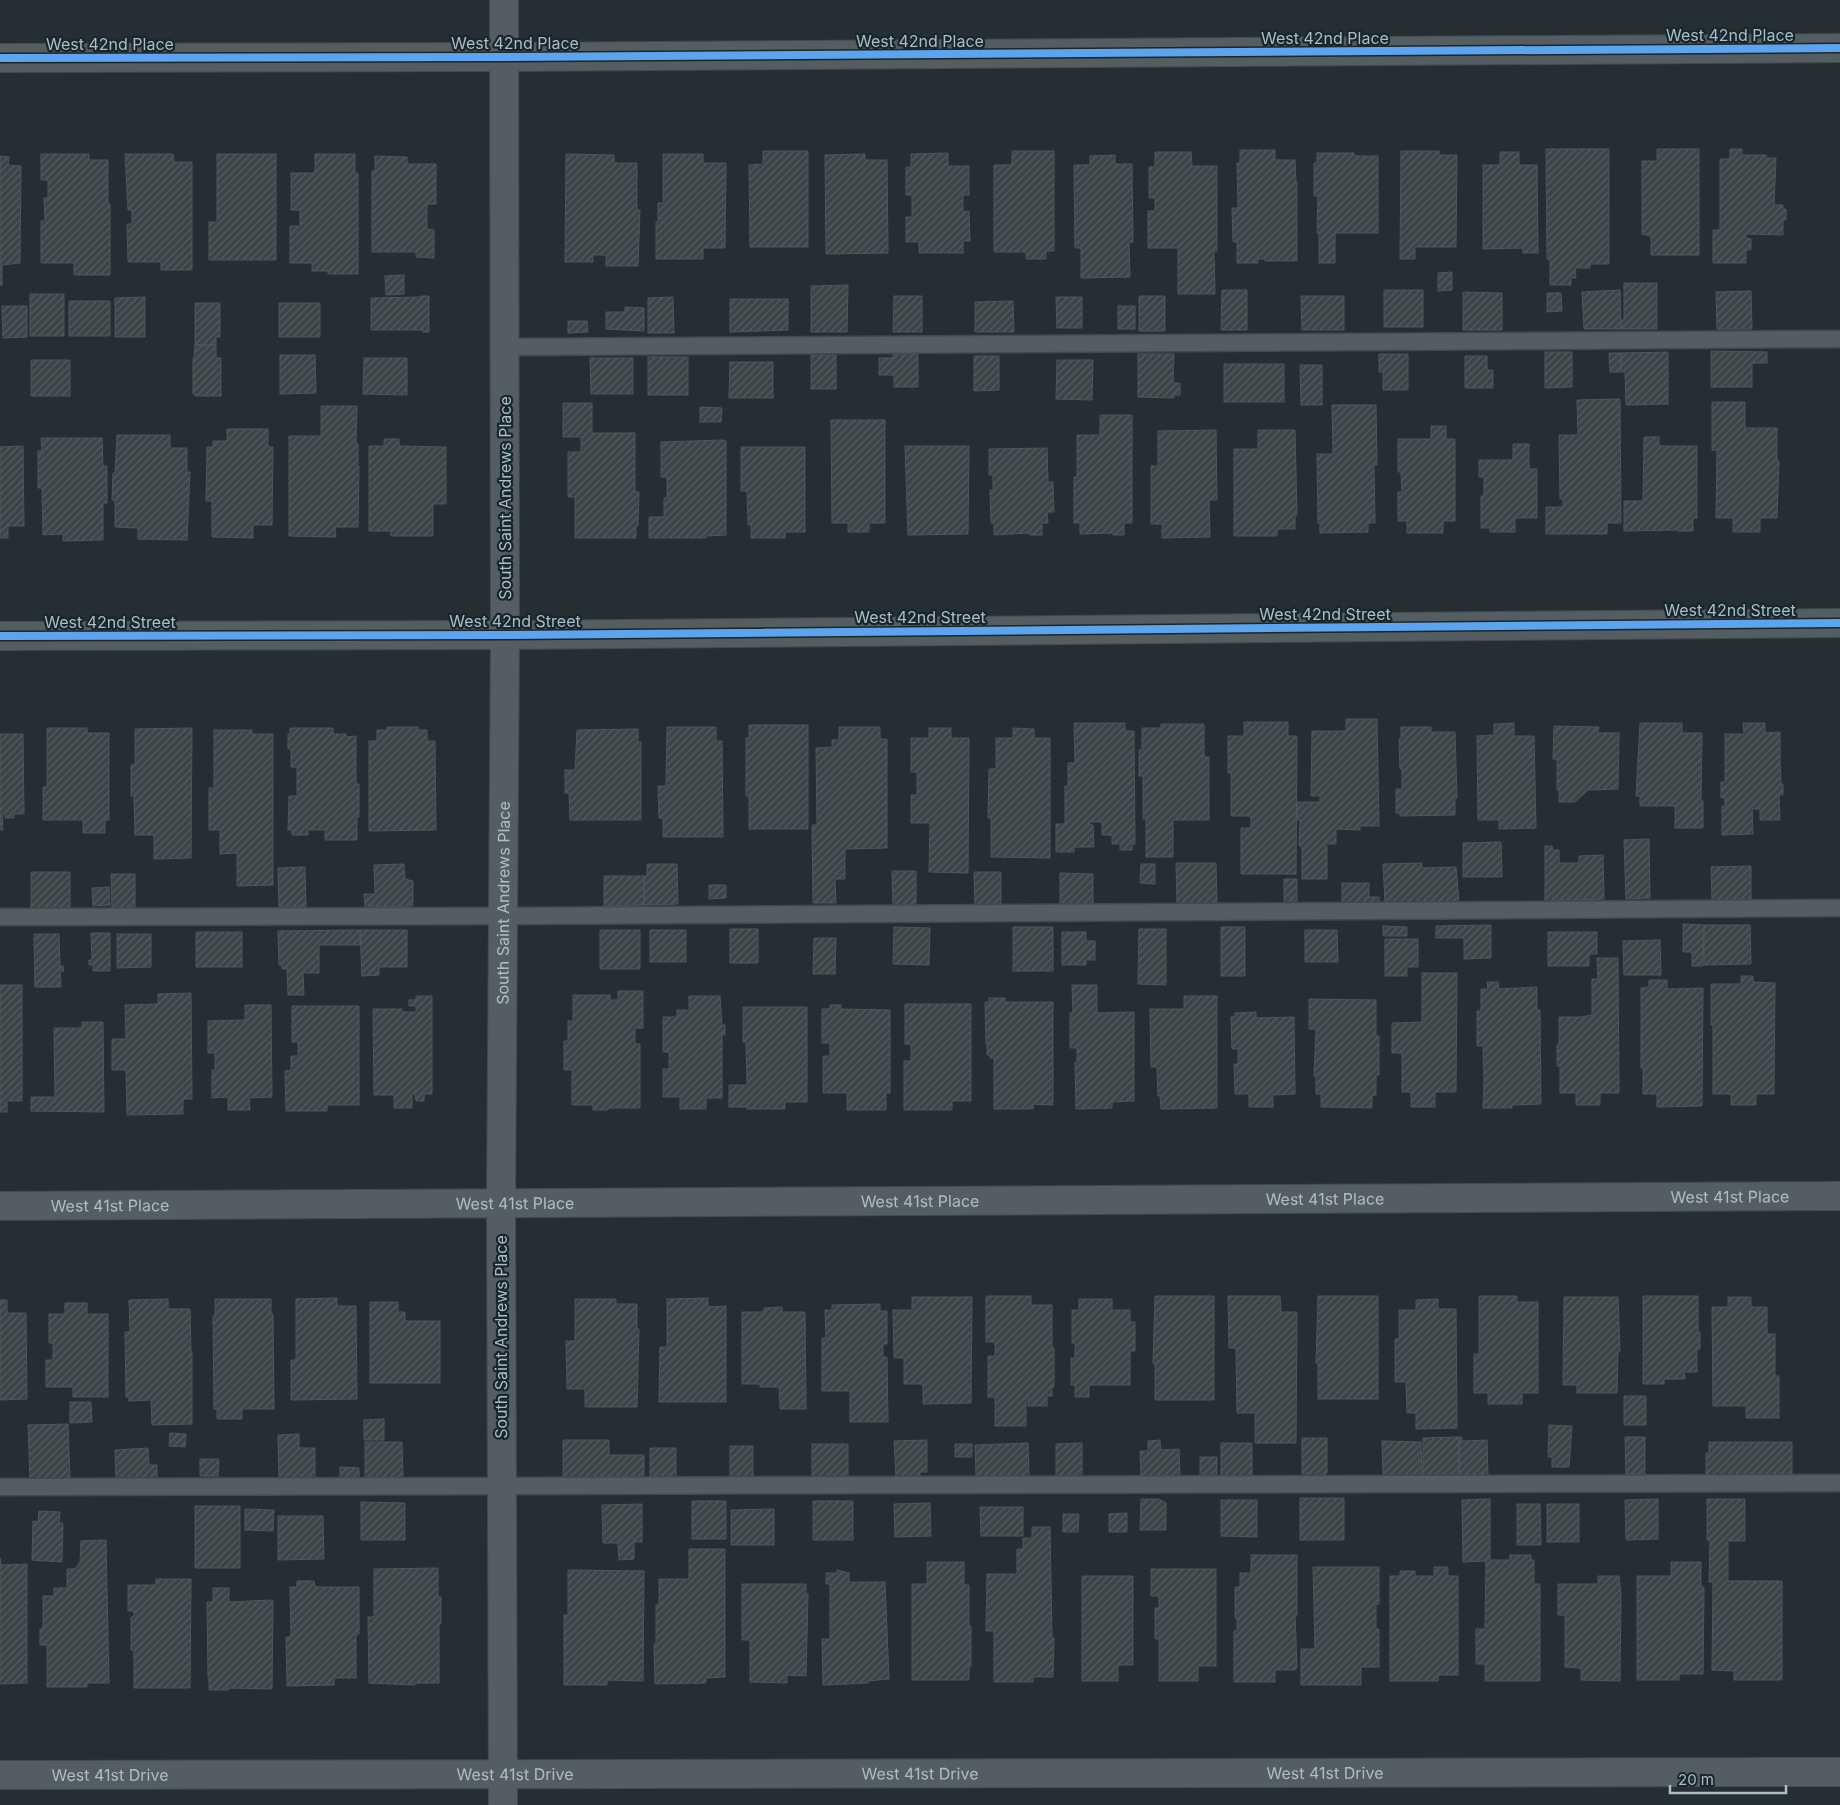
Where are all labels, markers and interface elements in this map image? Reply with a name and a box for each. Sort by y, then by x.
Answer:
street label: West 42nd Place [1666,25,1794,45]
street label: West 42nd Place [1261,28,1389,48]
street label: West 42nd Place [856,31,984,51]
street label: West 42nd Place [451,33,579,53]
street label: West 42nd Place [46,34,174,54]
street label: South Saint Andrews Place [495,396,515,600]
street label: West 42nd Street [1664,600,1796,620]
street label: West 42nd Street [1259,604,1391,624]
street label: West 42nd Street [854,607,986,627]
street label: West 42nd Street [449,611,581,631]
street label: West 42nd Street [44,612,176,632]
street label: South Saint Andrews Place [492,801,514,1005]
street label: West 41st Place [1671,1186,1789,1207]
street label: West 41st Place [1266,1188,1384,1209]
street label: West 41st Place [861,1191,979,1211]
street label: West 41st Place [456,1193,574,1214]
street label: West 41st Place [51,1195,169,1216]
street label: South Saint Andrews Place [491,1235,511,1439]
scale bar [1670,1762,1786,1794]
street label: West 41st Drive [862,1763,978,1784]
street label: West 41st Drive [1267,1763,1383,1783]
street label: West 41st Drive [457,1764,573,1784]
street label: West 41st Drive [52,1765,168,1785]
text: 20 m [1678,1770,1714,1789]

